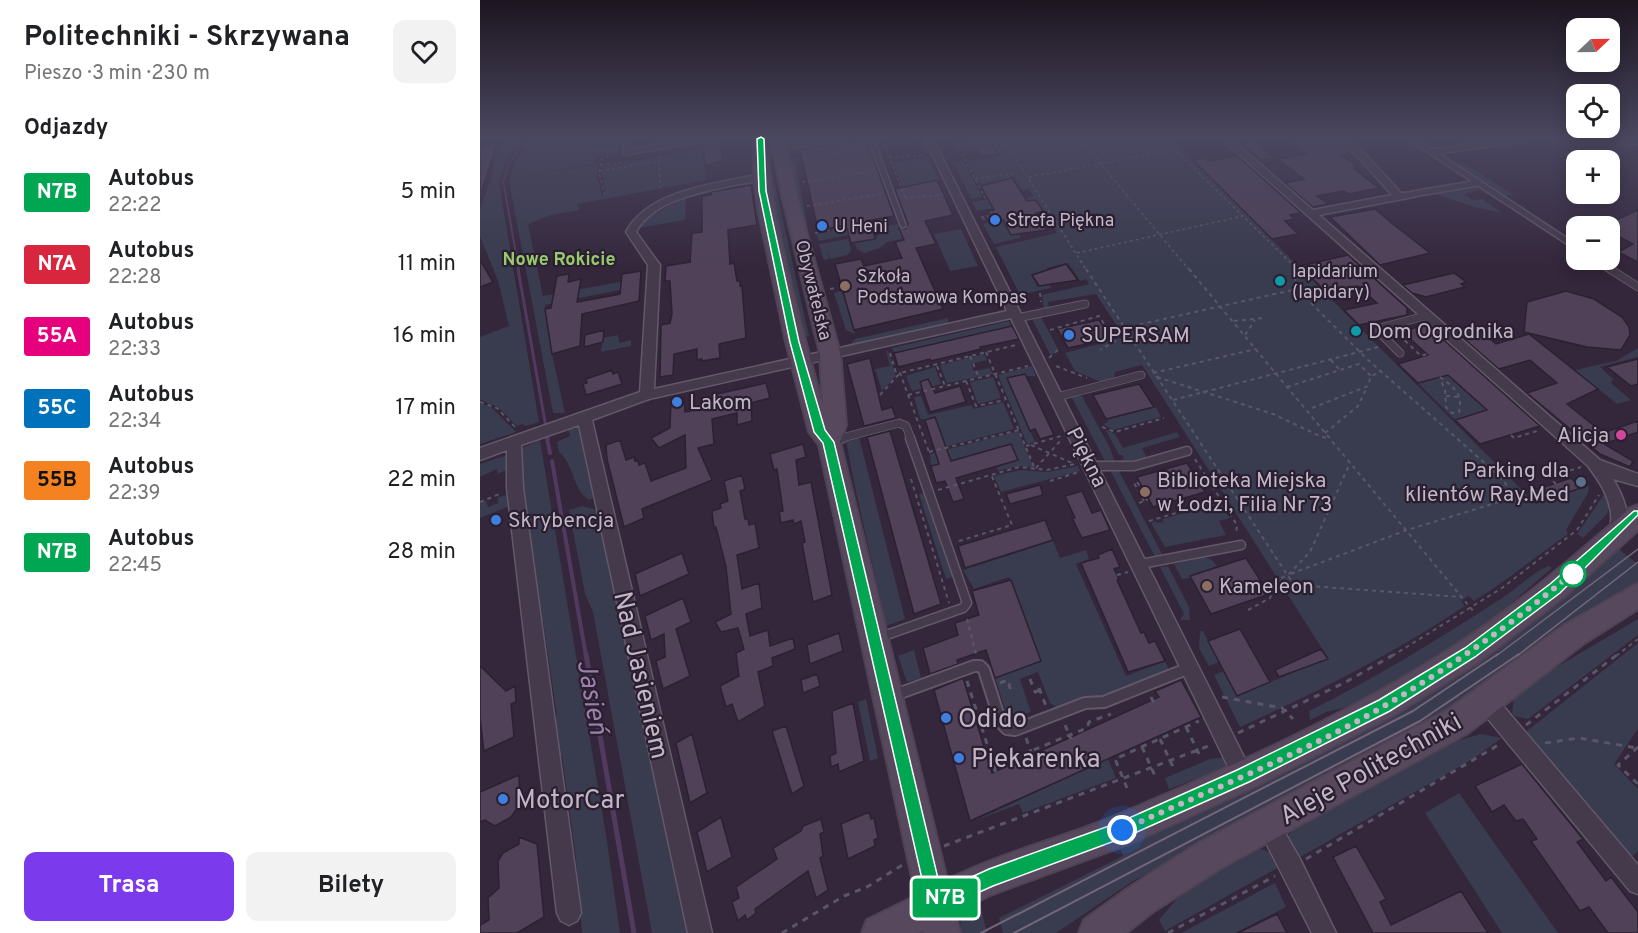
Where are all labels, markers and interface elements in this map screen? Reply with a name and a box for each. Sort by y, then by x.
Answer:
north arrow [1566,18,1620,72]
map controls [1566,18,1620,270]
text: Politechniki - Skrzywana [24,20,350,56]
button: heart [393,20,456,83]
text: Pieszo · 3 min · 230 m [24,61,210,87]
button: locate [1566,84,1620,138]
text: Odjazdy [24,115,108,142]
button: + [1566,150,1620,204]
text: Autobus [108,166,194,193]
text: N7B [37,179,77,206]
text: 5 min [401,179,456,206]
text: 22:22 [108,193,161,219]
place label: Strefa Piękna [1007,210,1114,233]
marker: Strefa Piękna [988,213,1002,227]
place label: U Heni [834,216,888,239]
button: − [1566,216,1620,270]
marker: U Heni [815,219,829,233]
text: Autobus [108,238,194,265]
street label: Obywatelska [789,238,836,343]
district label: Nowe Rokicie [503,249,615,272]
text: N7A [37,251,77,278]
text: 11 min [398,251,456,278]
place label: lapidarium (lapidary) [1292,261,1378,305]
text: 22:28 [108,265,161,291]
place label: Szkoła Podstawowa Kompas [857,266,1027,310]
marker: lapidarium (lapidary) [1273,274,1287,288]
marker: Szkoła Podstawowa Kompas [838,279,852,293]
text: Autobus [108,310,194,337]
place label: Dom Ogrodnika [1368,319,1514,346]
text: 55A [37,323,77,350]
text: 16 min [393,323,456,350]
place label: SUPERSAM [1081,323,1190,350]
marker: Dom Ogrodnika [1349,324,1363,338]
marker: SUPERSAM [1062,328,1076,342]
text: 22:33 [108,337,161,363]
text: Autobus [108,382,194,409]
place label: Lakom [689,390,752,417]
text: 55C [37,395,77,422]
text: 17 min [396,395,456,422]
marker: Lakom [670,395,684,409]
text: 22:34 [108,409,161,435]
street label: Piękna [1059,423,1112,492]
place label: Alicja [1557,423,1609,450]
marker: Alicja [1614,428,1628,442]
text: Autobus [108,454,194,481]
place label: Parking dla klientów Ray.Med [1405,458,1569,509]
text: 55B [37,467,77,494]
text: 22 min [387,467,456,494]
place label: Biblioteka Miejska w Łodzi, Filia Nr 73 [1157,468,1333,519]
marker: Parking dla klientów Ray.Med [1574,475,1588,489]
text: 22:39 [108,481,161,507]
marker: Biblioteka Miejska w Łodzi, Filia Nr 73 [1138,485,1152,499]
place label: Skrybencja [508,508,614,535]
marker: Skrybencja [489,513,503,527]
text: Autobus [108,526,194,553]
text: N7B [37,539,77,566]
text: 28 min [387,539,456,566]
text: 22:45 [108,553,162,579]
unlabelled marker [1560,561,1586,587]
place label: Kameleon [1219,574,1314,601]
marker: Kameleon [1200,579,1214,593]
street label: Nad Jasieniem [604,589,675,763]
water label: Jasień [568,657,615,740]
place label: Odido [958,704,1027,737]
street label: Aleje Politechniki [1274,706,1468,834]
marker: Odido [939,711,953,725]
place label: Piekarenka [971,744,1100,777]
marker: Piekarenka [952,751,966,765]
place label: MotorCar [515,785,625,818]
marker: MotorCar [496,792,510,806]
your location [1107,815,1137,845]
button: Trasa [24,852,234,921]
button: Bilety [246,852,456,921]
line badge: N7B [910,878,980,918]
text: N7B [925,885,965,912]

